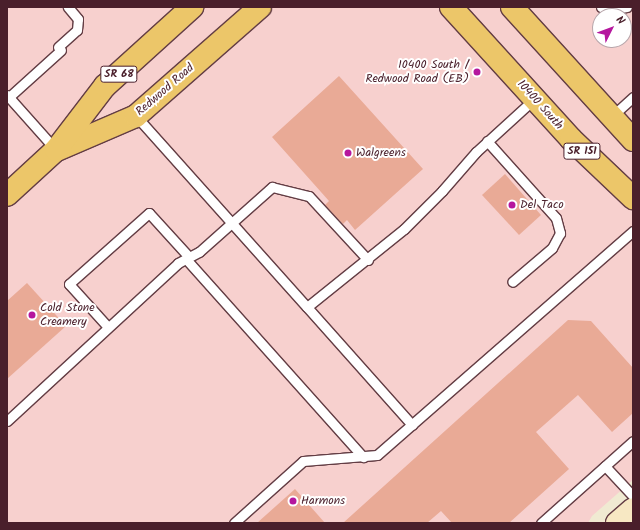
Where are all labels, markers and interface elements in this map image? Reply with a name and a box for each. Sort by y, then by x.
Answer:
north arrow [592,8,632,48]
text: N [611,12,629,29]
place label: 10400 South / Redwood Road (EB) [365,58,469,86]
street label: Redwood Road [133,61,197,119]
road number: SR 68 [100,65,138,83]
marker: 10400 South / Redwood Road (EB) [472,67,482,77]
street label: 10400 South [514,77,566,133]
road number: SR 151 [563,142,601,160]
place label: Walgreens [356,146,406,160]
marker: Walgreens [343,148,353,158]
place label: Del Taco [520,198,564,212]
marker: Del Taco [507,200,517,210]
place label: Cold Stone Creamery [40,301,95,329]
marker: Cold Stone Creamery [27,310,37,320]
place label: Harmons [301,494,345,508]
marker: Harmons [288,496,298,506]

